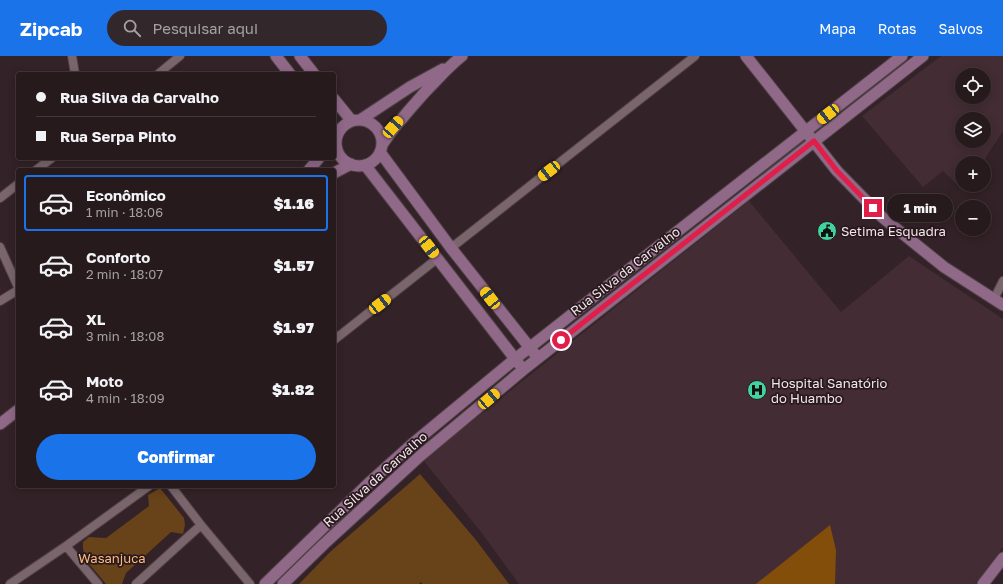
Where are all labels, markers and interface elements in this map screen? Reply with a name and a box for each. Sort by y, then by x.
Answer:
search box [107,10,387,46]
text: Zipcab [20,17,83,40]
icon: search [121,17,143,39]
text: Pesquisar aqui [153,19,258,37]
text: Mapa [819,20,856,37]
text: Rotas [878,20,917,37]
text: Salvos [939,20,983,37]
map controls [955,68,991,236]
button: locate [955,68,991,104]
text: Rua Silva da Carvalho [60,88,219,106]
car [815,102,841,126]
button: layers [955,112,991,148]
car [381,114,405,140]
text: Rua Serpa Pinto [60,127,176,145]
button: + [955,156,991,192]
car [536,159,562,183]
icon: car [38,185,74,221]
text: Econômico [86,186,166,204]
text: $1.16 [273,194,314,212]
callout: 1 min [887,194,953,222]
route end [864,199,882,217]
text: 1 min [903,200,937,216]
button: − [955,200,991,236]
text: 1 min · 18:06 [86,204,163,220]
public building icon: Setima Esquadra [816,220,838,242]
street label: Rua Silva da Carvalho [567,223,683,319]
place label: Setima Esquadra [841,223,946,239]
car [417,234,441,260]
icon: car [38,247,74,283]
text: Conforto [86,248,150,266]
text: $1.57 [273,256,314,274]
text: 2 min · 18:07 [86,266,163,282]
car [478,285,502,311]
car [367,292,393,316]
icon: car [38,309,74,345]
text: XL [86,310,105,328]
text: $1.97 [273,318,314,336]
text: 3 min · 18:08 [86,328,164,344]
route start [552,331,570,349]
icon: car [38,371,74,407]
text: Moto [86,372,123,390]
place label: Hospital Sanatório do Huambo [771,375,887,406]
hospital icon: Hospital Sanatório do Huambo [746,379,768,401]
text: $1.82 [272,380,314,398]
car [476,387,502,411]
text: 4 min · 18:09 [86,390,165,406]
street label: Rua Silva da Carvalho [320,428,431,530]
button: Confirmar [36,434,316,480]
park label: Wasanjuca [78,550,146,566]

